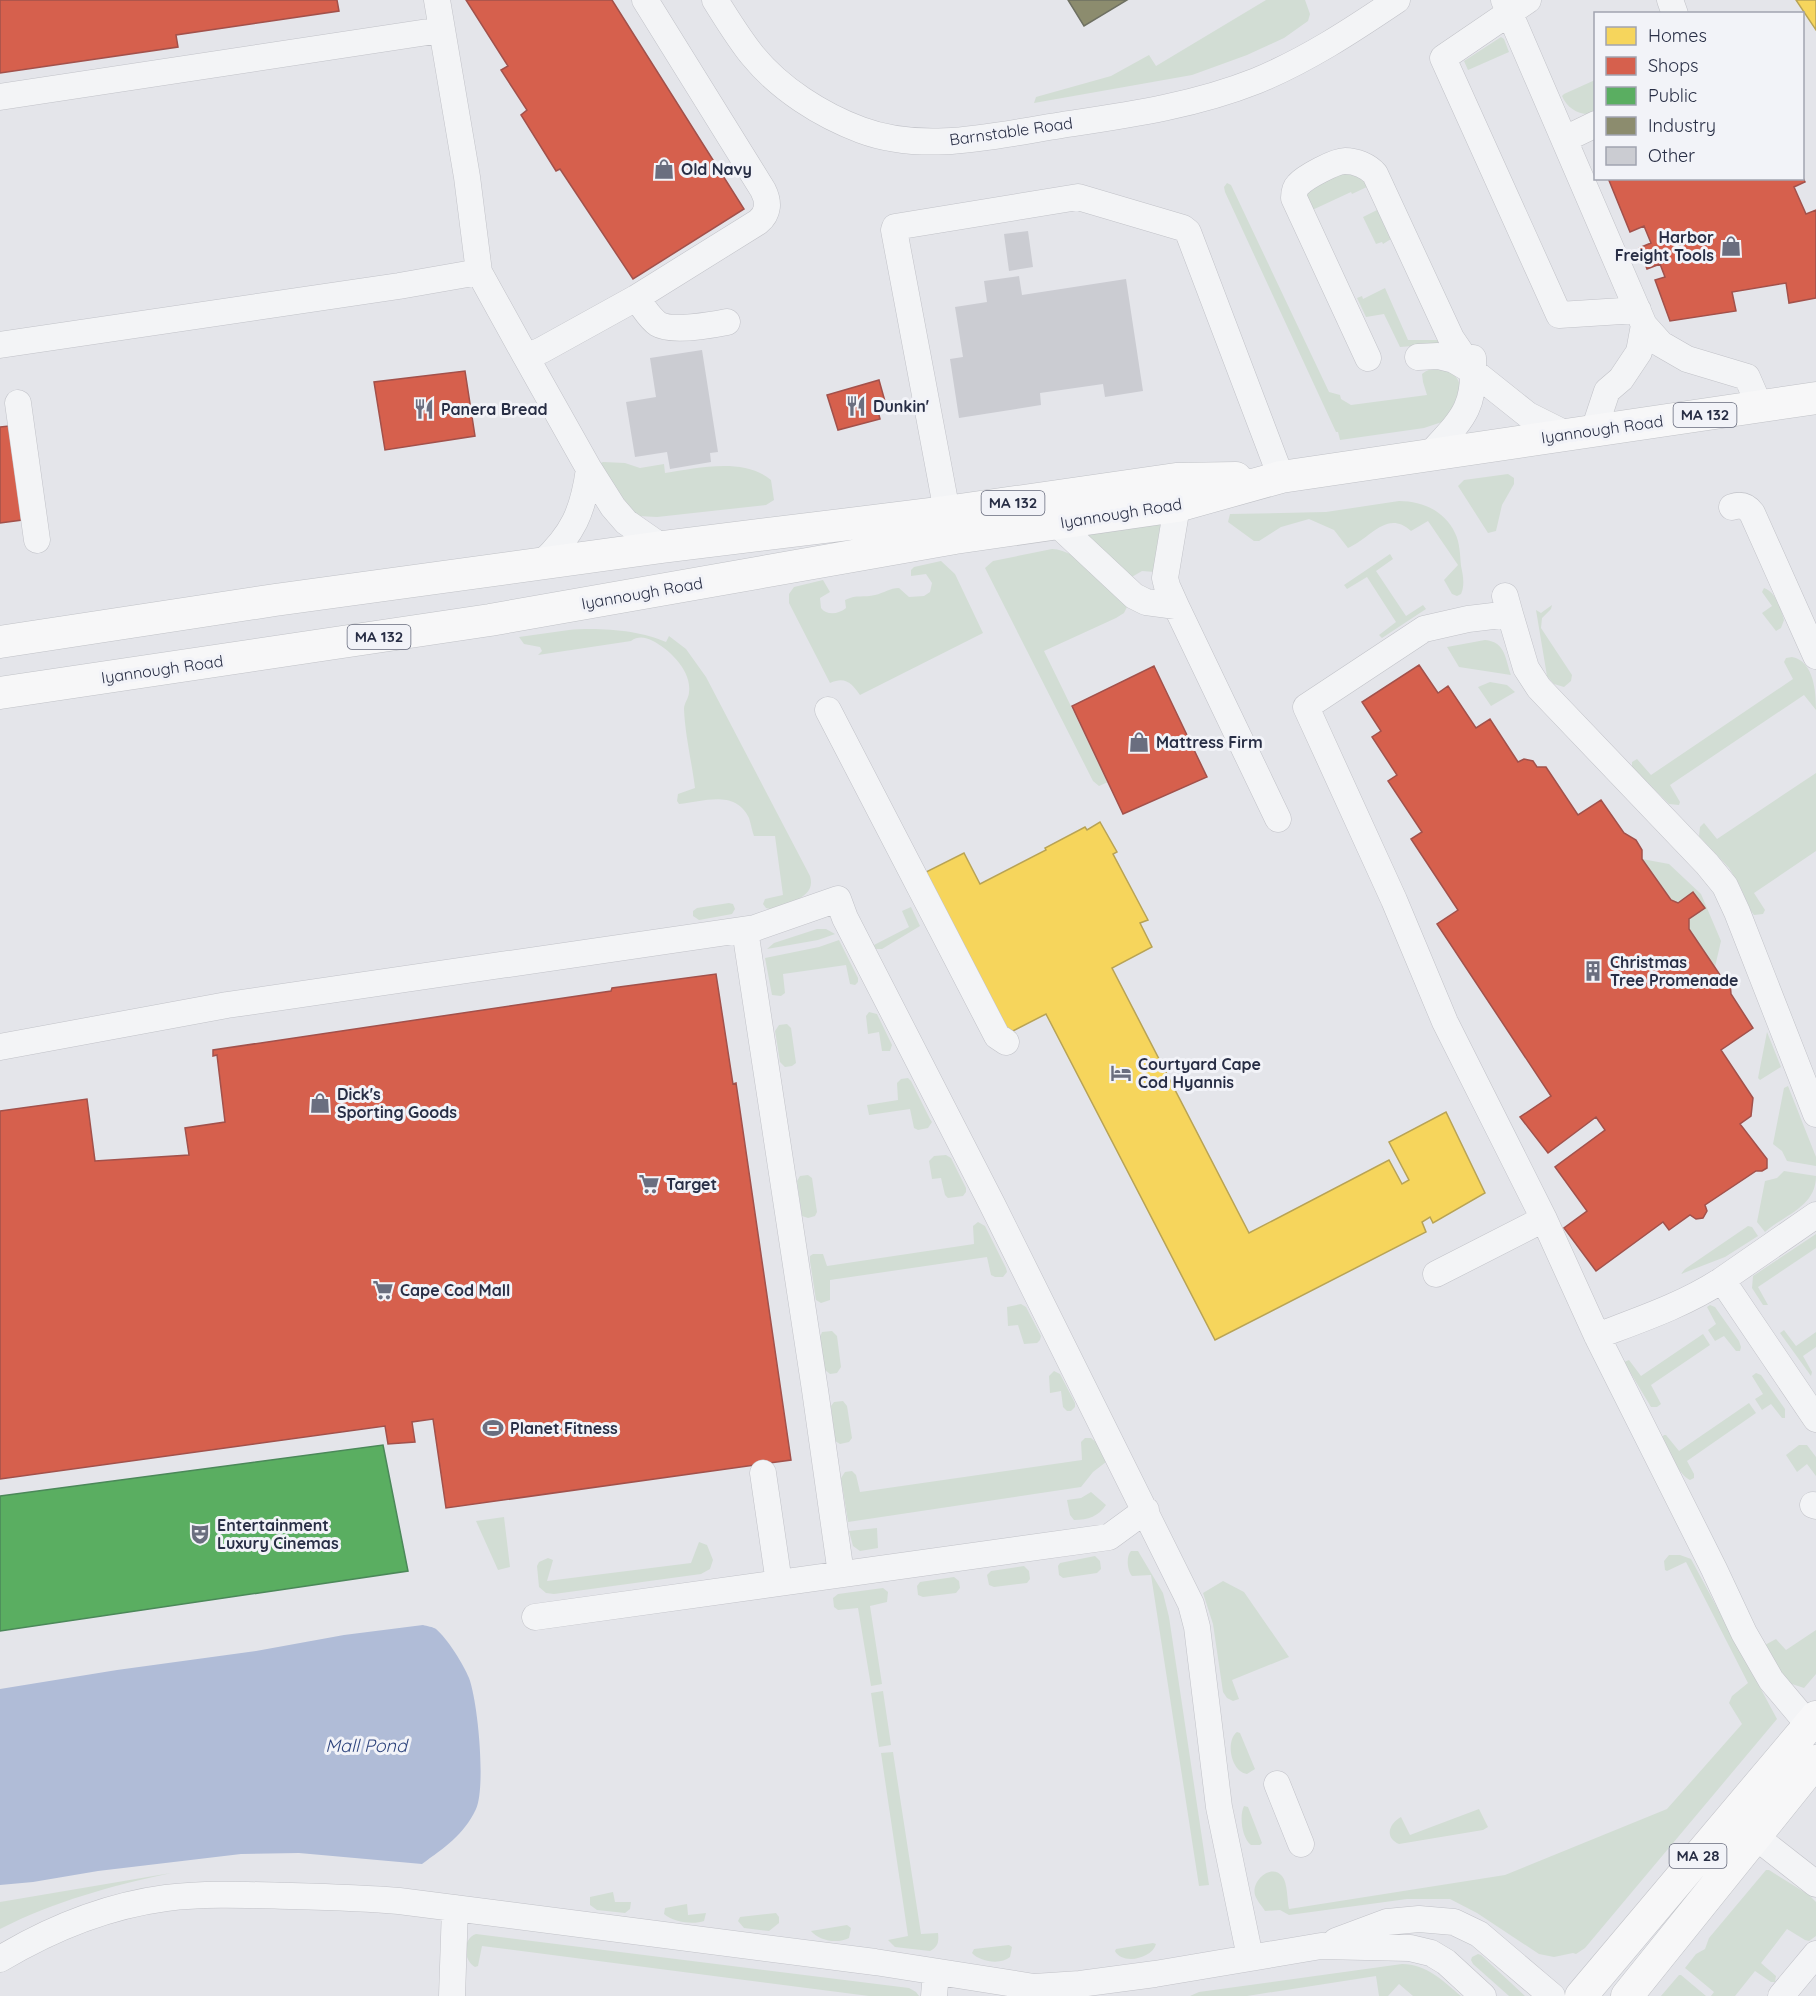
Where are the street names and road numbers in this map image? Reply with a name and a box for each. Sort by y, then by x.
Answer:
street label: Barnstable Road [948,112,1074,150]
road number: MA 132 [1674,403,1736,427]
street label: Iyannough Road [1540,411,1664,447]
road number: MA 132 [982,491,1044,515]
street label: Iyannough Road [1059,493,1183,533]
street label: Iyannough Road [580,572,704,614]
road number: MA 132 [348,625,410,649]
street label: Iyannough Road [100,651,224,687]
road number: MA 28 [1670,1844,1726,1868]

